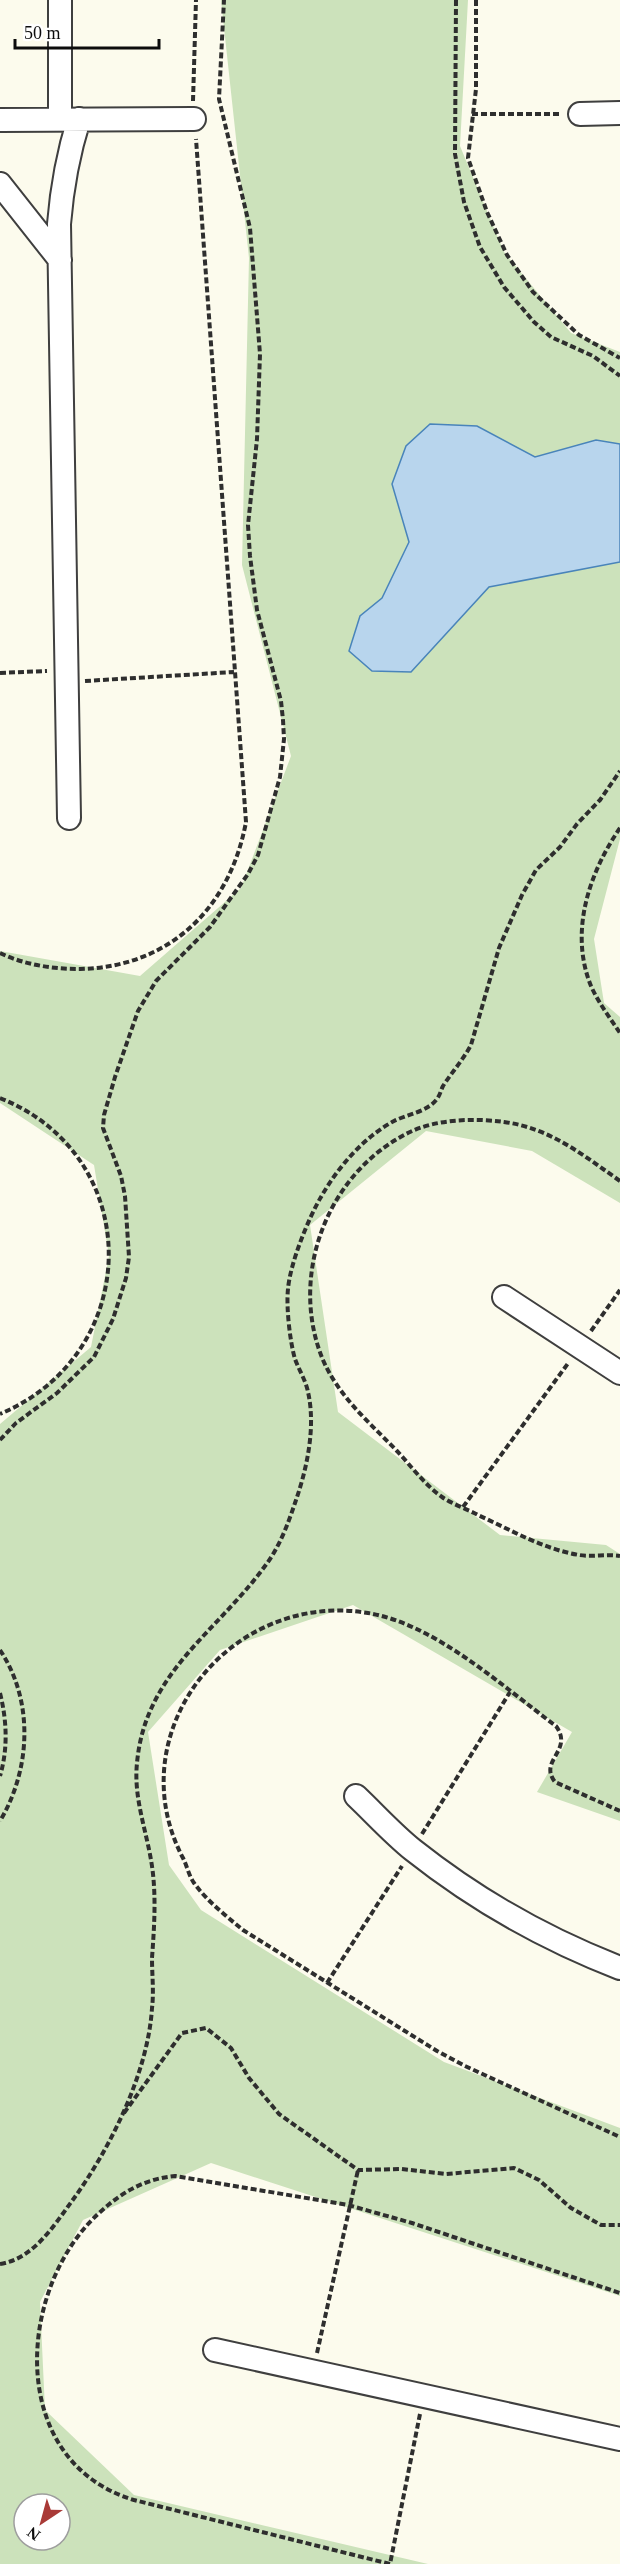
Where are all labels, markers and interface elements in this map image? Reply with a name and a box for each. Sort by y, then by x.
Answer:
scale bar [15,12,159,50]
text: 50 m [24,23,61,43]
north arrow [12,2492,72,2552]
text: N [23,2523,43,2544]

